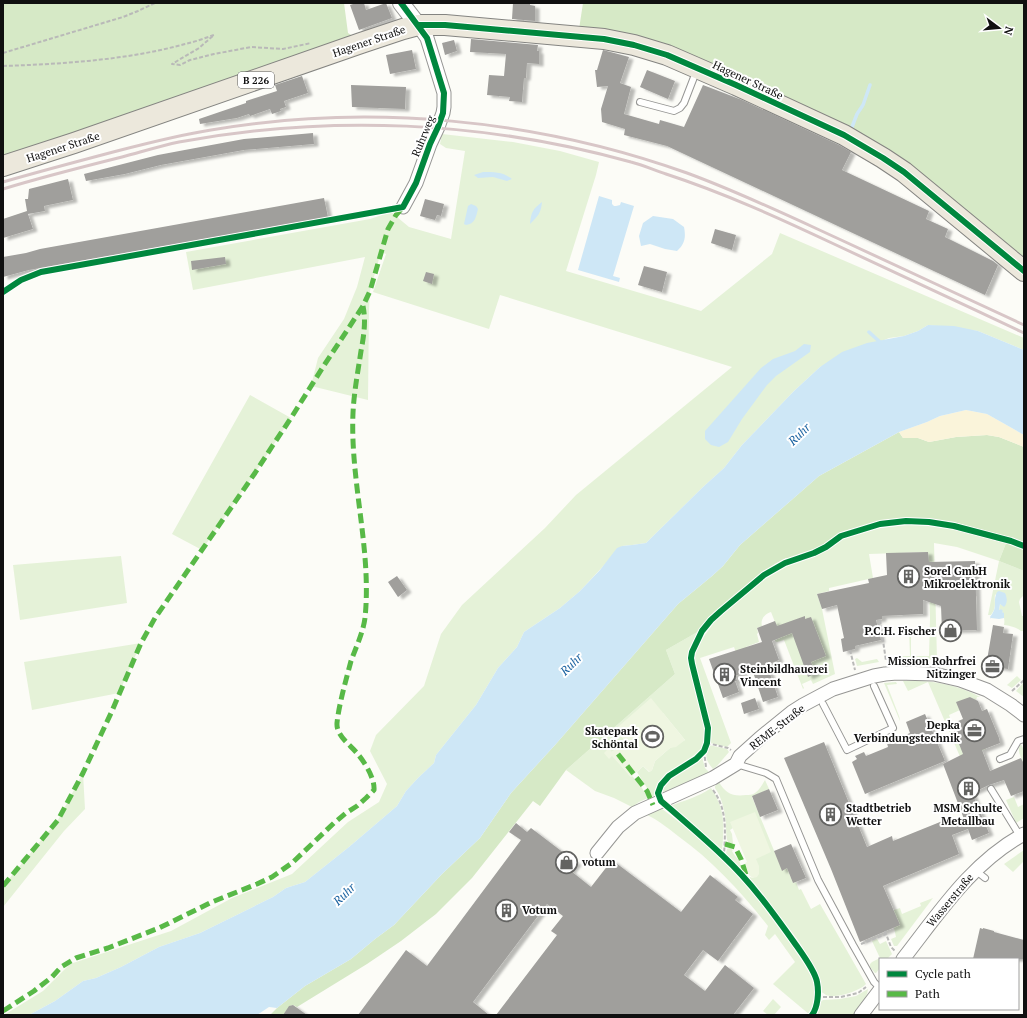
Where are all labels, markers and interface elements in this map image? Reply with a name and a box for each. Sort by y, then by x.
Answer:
north arrow [979,8,1019,48]
street label: Hagener Straße [331,22,408,60]
text: N [1001,25,1016,37]
street label: Hagener Straße [711,58,786,103]
road number: B 226 [238,72,274,88]
street label: Ruhrweg [408,113,438,159]
street label: Hagener Straße [25,128,102,165]
water label: Ruhr [784,419,814,449]
building icon: Sorel GmbH Mikroelektronik [895,564,921,590]
place label: Sorel GmbH Mikroelektronik [924,564,1011,591]
shop icon: P.C.H. Fischer [938,618,964,644]
place label: P.C.H. Fischer [864,624,936,638]
water label: Ruhr [556,649,586,679]
place label: Mission Rohrfrei Nitzinger [888,654,976,681]
office icon: Mission Rohrfrei Nitzinger [979,654,1005,680]
building icon: Steinbildhauerei Vincent [711,662,737,688]
place label: Steinbildhauerei Vincent [740,662,828,689]
street label: REME-Straße [747,701,808,753]
place label: Depka Verbindungstechnik [854,718,961,745]
office icon: Depka Verbindungstechnik [962,718,988,744]
place label: Skatepark Schöntal [585,724,639,751]
sports icon: Skatepark Schöntal [640,724,666,750]
building icon: MSM Schulte Metallbau [955,775,981,801]
building icon: Stadtbetrieb Wetter [817,801,843,827]
place label: Stadtbetrieb Wetter [846,801,912,828]
place label: MSM Schulte Metallbau [934,801,1003,828]
shop icon: votum [554,849,580,875]
place label: votum [581,855,616,869]
street label: Wasserstraße [924,870,977,930]
water label: Ruhr [329,879,359,909]
building icon: Votum [493,897,519,923]
place label: Votum [522,903,558,917]
legend [879,958,1019,1010]
text: Cycle path [915,966,971,981]
text: Path [915,986,940,1001]

